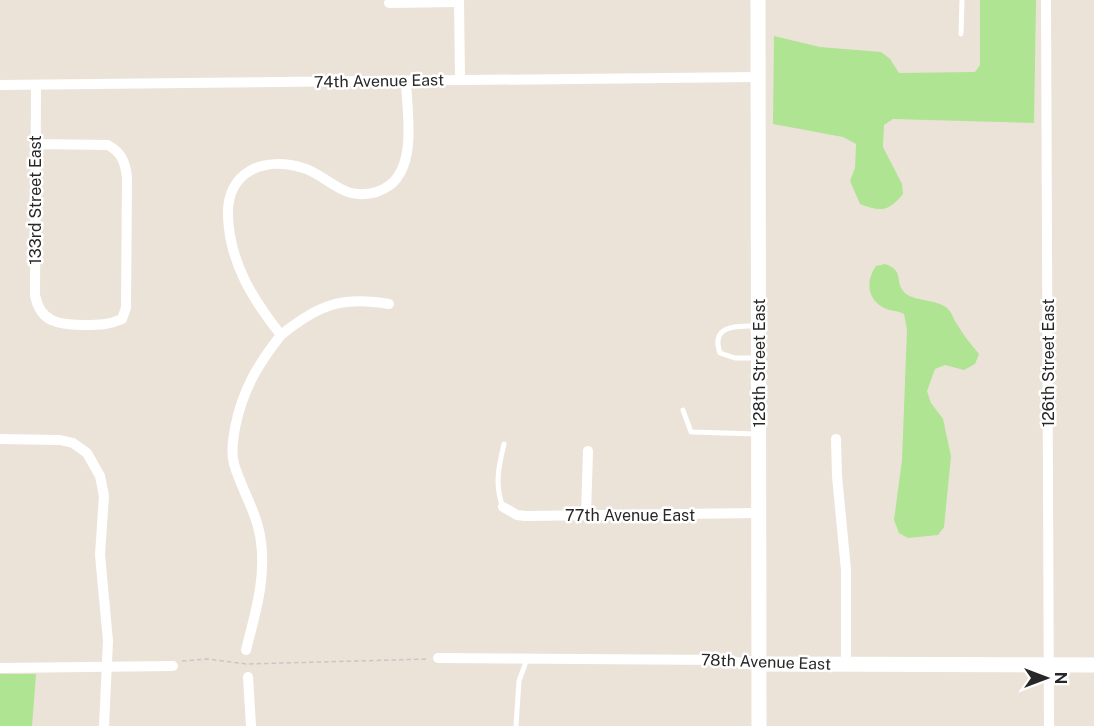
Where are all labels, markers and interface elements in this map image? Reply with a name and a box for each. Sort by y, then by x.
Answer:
street label: 74th Avenue East [314,70,444,92]
street label: 133rd Street East [26,135,45,265]
street label: 128th Street East [750,298,769,428]
street label: 126th Street East [1039,299,1058,427]
street label: 77th Avenue East [565,506,695,525]
north arrow [1016,648,1076,708]
street label: 78th Avenue East [700,650,832,674]
text: N [1051,672,1070,684]

